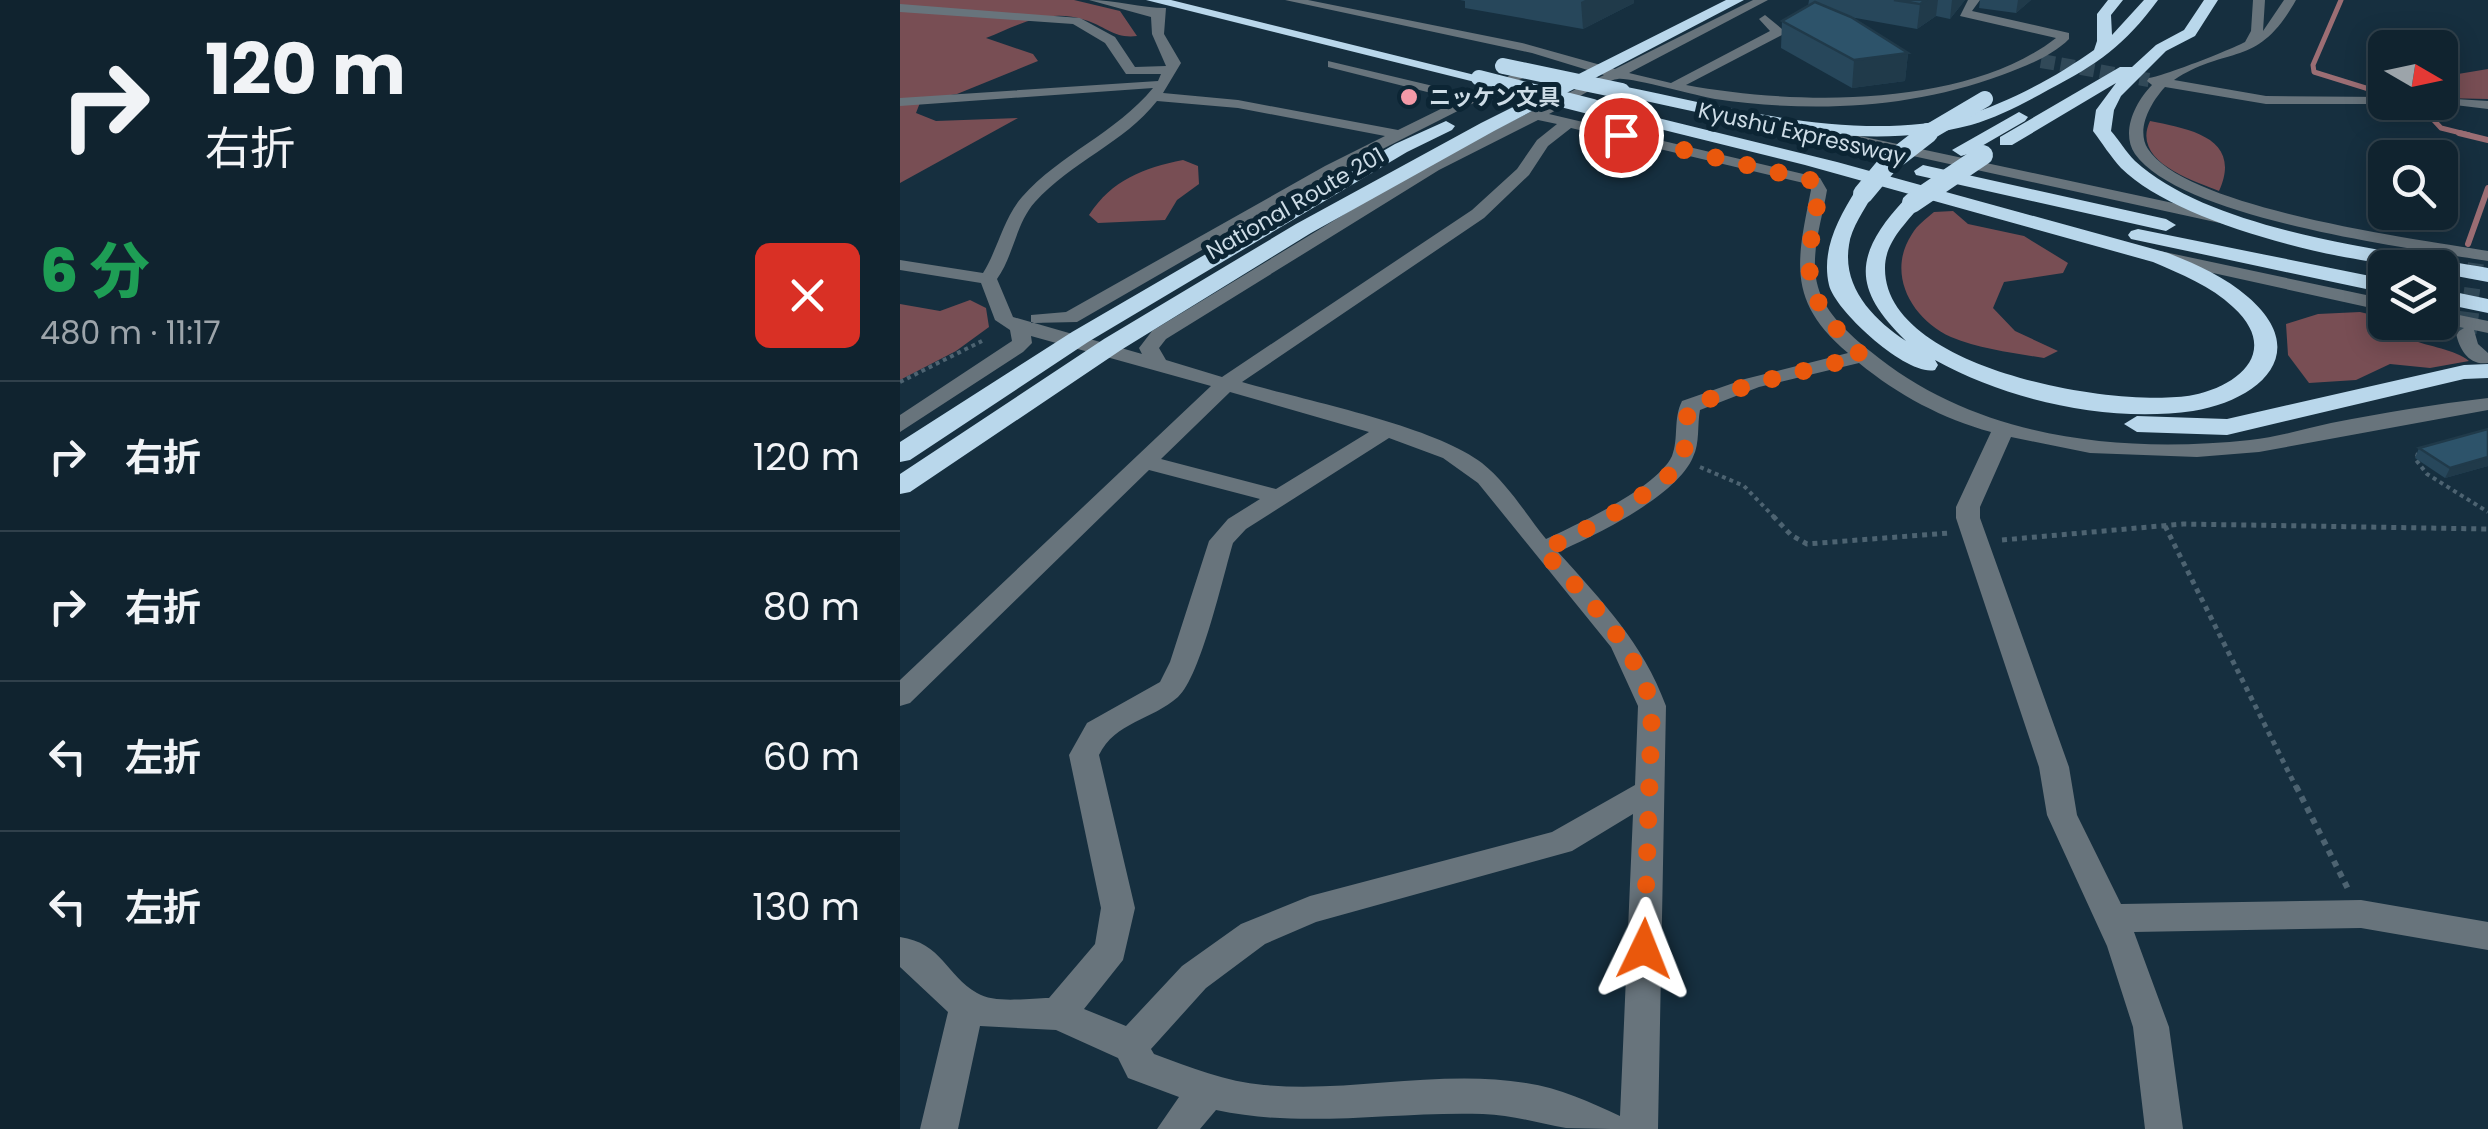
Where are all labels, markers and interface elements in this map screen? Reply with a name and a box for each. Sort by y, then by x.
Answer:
text: 120 m [205,20,406,119]
north arrow [2368,30,2458,120]
map controls [2368,30,2458,340]
icon: right [40,40,170,170]
place label: ニッケン文具 [1429,82,1560,113]
marker: ニッケン文具 [1398,86,1420,108]
pin [1579,93,1664,178]
street label: Kyushu Expressway [1695,95,1909,173]
icon: arrive [1594,108,1649,163]
text: 右折 [205,117,295,180]
street label: National Route 201 [1201,140,1390,267]
button: search [2368,140,2458,230]
text: 6 分 [40,229,150,313]
button: close [755,243,860,348]
button: layers [2368,250,2458,340]
text: 480 m · 11:17 [40,310,221,355]
icon: right [40,429,95,484]
text: 120 m [753,430,860,483]
text: 右折 [125,431,201,484]
icon: right [40,579,95,634]
text: 80 m [763,580,860,633]
text: 右折 [125,581,201,634]
icon: left [40,729,95,784]
text: 60 m [763,730,860,783]
text: 左折 [125,731,201,784]
icon: left [40,879,95,934]
text: 130 m [752,880,860,933]
text: 左折 [125,881,201,934]
position arrow [1592,897,1696,1001]

